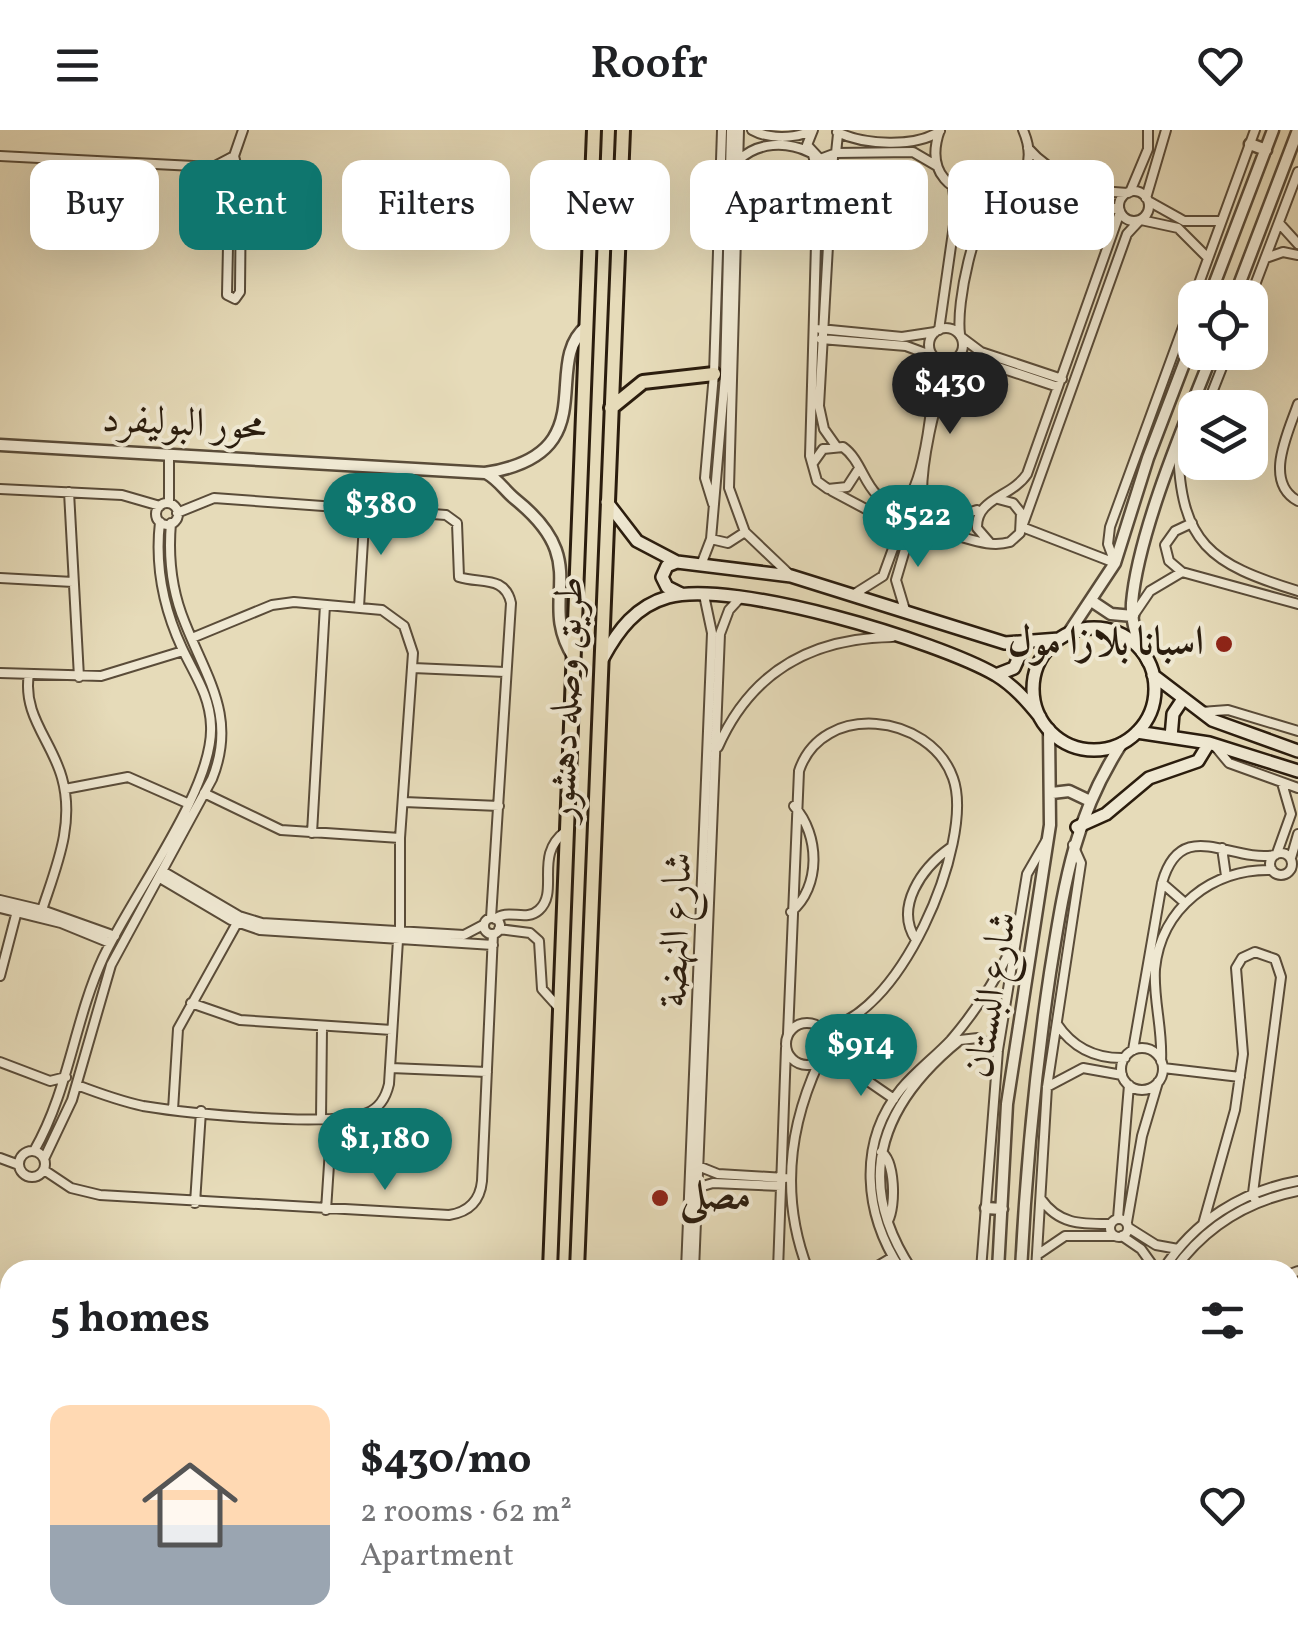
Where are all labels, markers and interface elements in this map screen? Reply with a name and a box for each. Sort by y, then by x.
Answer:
text: Roofr [590,34,708,97]
icon: menu [50,38,105,93]
icon: heart [1193,38,1248,93]
chip: Buy [30,160,159,250]
chip: Rent [179,160,322,250]
chip: Filters [342,160,510,250]
chip: New [530,160,670,250]
chip: Apartment [690,160,928,250]
chip: House [948,160,1114,250]
map controls [1178,280,1268,480]
button: locate [1178,280,1268,370]
pin: $430 [891,352,1009,437]
text: $430 [914,362,986,406]
button: layers [1178,390,1268,480]
street label: محور البوليفرد [100,393,268,457]
pin: $380 [322,473,440,558]
text: $380 [345,483,417,527]
pin: $522 [859,485,977,570]
text: $522 [885,495,951,539]
street label: طريق وصله دهشور [536,575,600,827]
place label: اسبانا بلازا مول [1008,616,1204,672]
marker: اسبانا بلازا مول [1213,633,1235,655]
street label: شارع النهضة [647,851,711,1009]
street label: شارع البستان [952,908,1036,1082]
pin: $914 [802,1014,920,1099]
text: $914 [827,1024,895,1068]
pin: $1,180 [304,1108,466,1193]
text: $1,180 [340,1118,430,1162]
place label: مصلى [679,1170,751,1226]
marker: مصلى [649,1187,671,1209]
text: 5 homes [50,1291,210,1350]
icon: filters [1195,1293,1250,1348]
text: $430/mo [360,1432,532,1491]
icon: home [130,1445,250,1565]
icon: heart [1195,1478,1250,1533]
text: 2 rooms · 62 m² [360,1491,572,1535]
text: Apartment [360,1535,514,1579]

